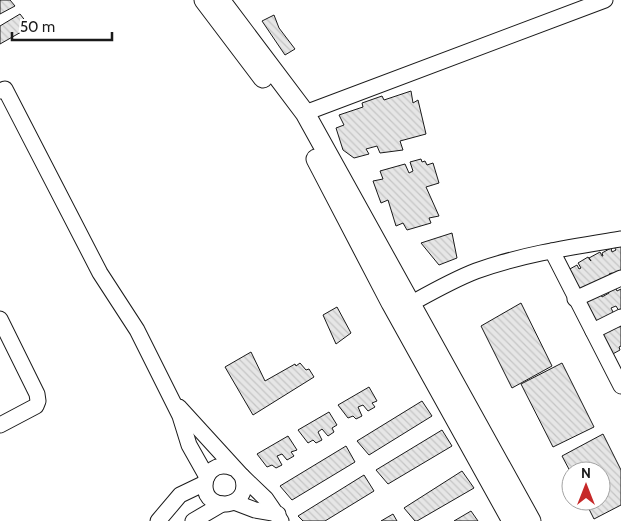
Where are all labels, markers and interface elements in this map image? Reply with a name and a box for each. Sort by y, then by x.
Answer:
scale bar [12,10,112,42]
text: 50 m [20,18,55,36]
north arrow [561,461,611,511]
text: N [581,464,591,482]

